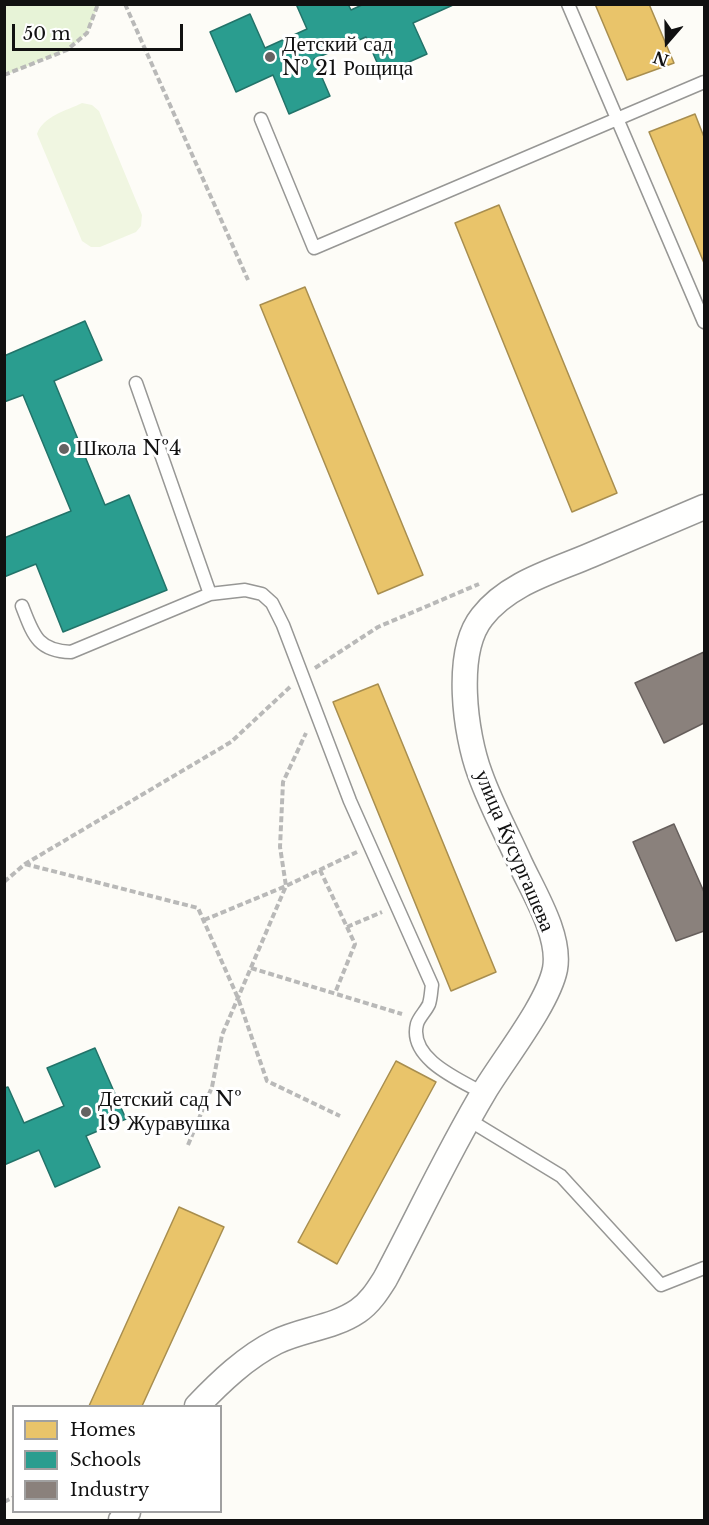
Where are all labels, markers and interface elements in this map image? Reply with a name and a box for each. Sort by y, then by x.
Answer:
scale bar [15,12,186,50]
north arrow [637,12,697,72]
text: 50 m [23,23,71,45]
place label: Детский сад № 21 Рощица [282,32,413,82]
text: N [650,47,671,71]
marker: Детский сад № 21 Рощица [263,50,277,64]
place label: Школа №4 [76,436,182,462]
marker: Школа №4 [57,442,71,456]
street label: улица Кусургашева [469,766,559,936]
place label: Детский сад № 19 Журавушка [98,1087,242,1137]
marker: Детский сад № 19 Журавушка [79,1105,93,1119]
legend [12,1405,222,1513]
text: Homes [70,1419,136,1441]
text: Schools [70,1449,141,1471]
text: Industry [70,1479,149,1501]

